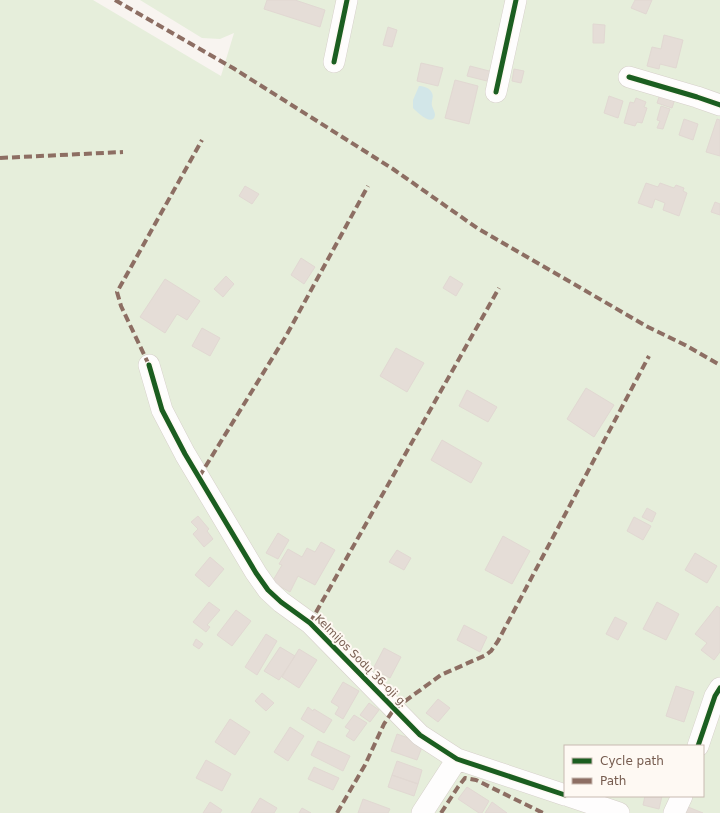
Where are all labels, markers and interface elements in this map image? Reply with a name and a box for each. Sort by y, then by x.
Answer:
street label: Kelmijos Sodų 36-oji g. [312,612,410,710]
legend [564,745,704,797]
text: Cycle path [600,754,664,768]
text: Path [600,774,626,788]

